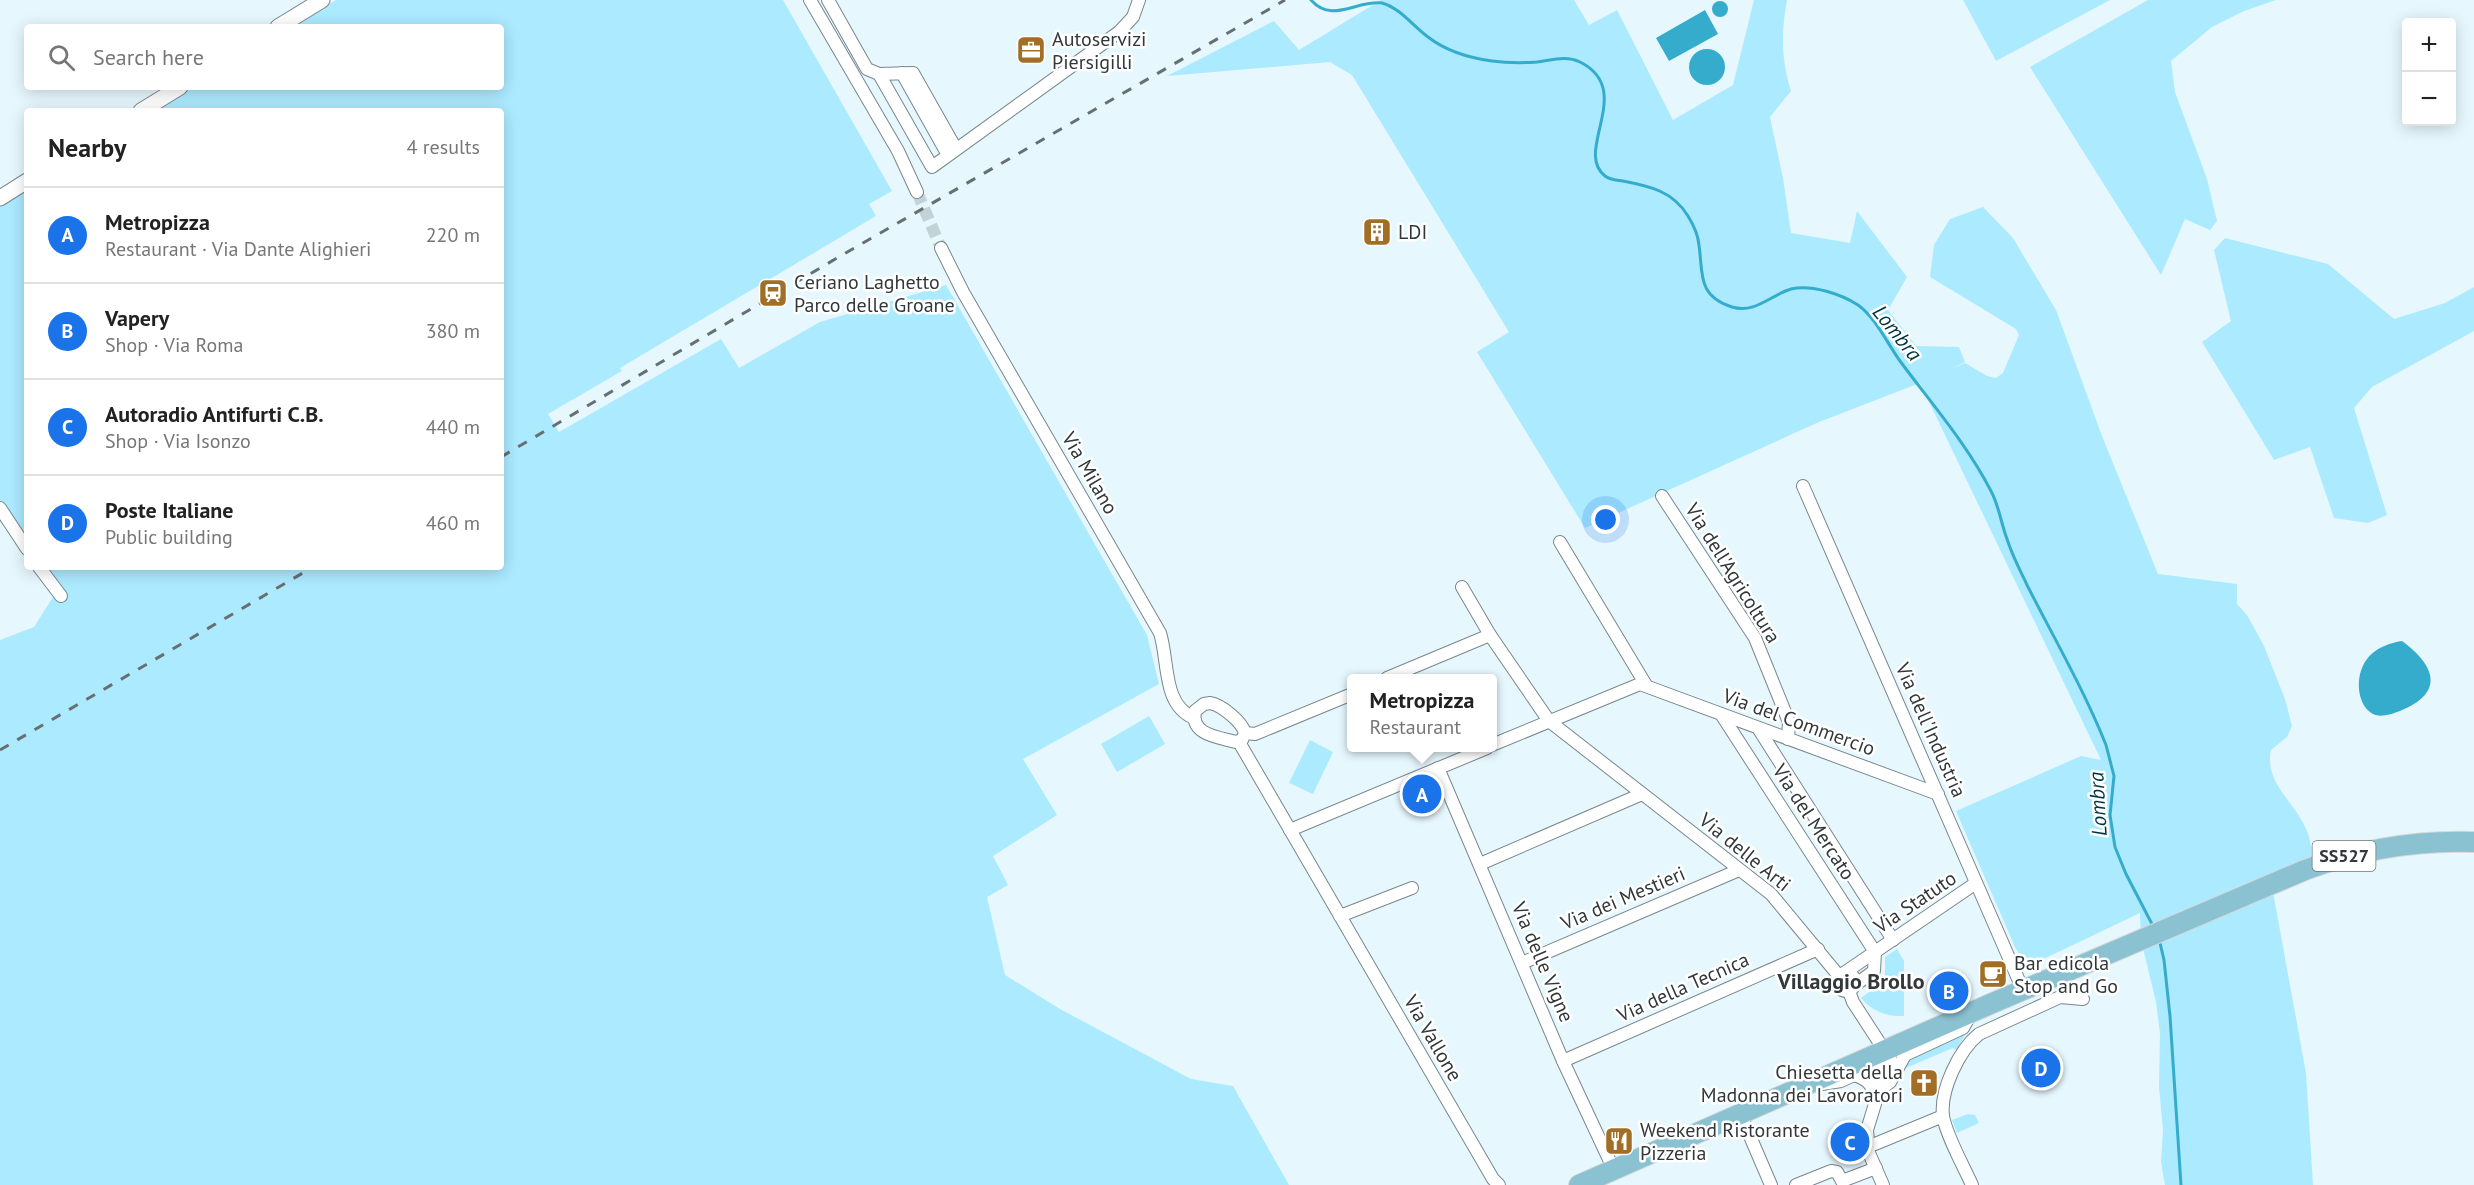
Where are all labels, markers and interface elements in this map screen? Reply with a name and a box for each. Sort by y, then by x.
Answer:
map controls [2402,18,2456,126]
button: + [2402,18,2456,72]
search box [24,24,504,90]
place label: Autoservizi Piersigilli [1052,26,1146,75]
office icon: Autoservizi Piersigilli [1015,34,1047,66]
icon: search [45,41,78,74]
text: Search here [93,43,204,71]
button: − [2402,72,2456,126]
text: Nearby [48,131,126,164]
text: 4 results [407,134,480,160]
text: Metropizza [105,208,210,236]
building icon: LDI [1361,216,1393,248]
place label: LDI [1398,219,1427,245]
text: A [61,222,74,248]
text: 220 m [426,222,480,248]
text: Restaurant · Via Dante Alighieri [105,236,371,262]
place label: Ceriano Laghetto Parco delle Groane [794,269,955,318]
station icon: Ceriano Laghetto Parco delle Groane [757,277,789,309]
water label: Lombra [1867,299,1929,367]
text: Vapery [105,304,169,332]
text: B [62,318,73,344]
text: 380 m [426,318,480,344]
text: Shop · Via Roma [105,332,243,358]
text: Autoradio Antifurti C.B. [105,400,324,428]
text: C [62,414,73,440]
text: 440 m [426,414,480,440]
street label: Via Milano [1056,426,1124,519]
text: Shop · Via Isonzo [105,428,251,454]
text: Poste Italiane [105,496,234,524]
street label: Via dell'Agricoltura [1679,497,1786,648]
your location [1591,505,1620,534]
text: D [61,510,74,536]
text: 460 m [426,510,480,536]
text: Public building [105,524,233,550]
street label: Via dell'Industria [1889,658,1972,801]
popup [1347,674,1497,752]
street label: Via del Commercio [1718,682,1879,762]
text: Metropizza [1370,686,1474,714]
text: Restaurant [1370,714,1461,740]
street label: Via del Mercato [1766,758,1861,885]
water label: Lombra [2082,771,2113,837]
pin: A [1402,772,1442,816]
street label: Via delle Arti [1693,806,1796,897]
road number: SS527 [2312,841,2376,871]
street label: Via dei Mestieri [1556,860,1689,936]
street label: Via Statuto [1868,865,1961,940]
street label: Via delle Vigne [1506,897,1580,1026]
street label: Via della Tecnica [1612,946,1753,1028]
place label: Bar edicola Stop and Go [2014,950,2118,999]
cafe icon: Bar edicola Stop and Go [1977,958,2009,990]
district label: Villaggio Brollo [1776,967,1925,995]
pin: B [1930,968,1968,1014]
street label: Via Vallone [1397,989,1468,1086]
pin: D [2022,1046,2060,1090]
place label: Chiesetta della Madonna dei Lavoratori [1701,1059,1903,1108]
church icon: Chiesetta della Madonna dei Lavoratori [1908,1067,1940,1099]
place label: Weekend Ristorante Pizzeria [1640,1117,1810,1166]
pin: C [1830,1120,1870,1164]
restaurant icon: Weekend Ristorante Pizzeria [1603,1125,1635,1157]

